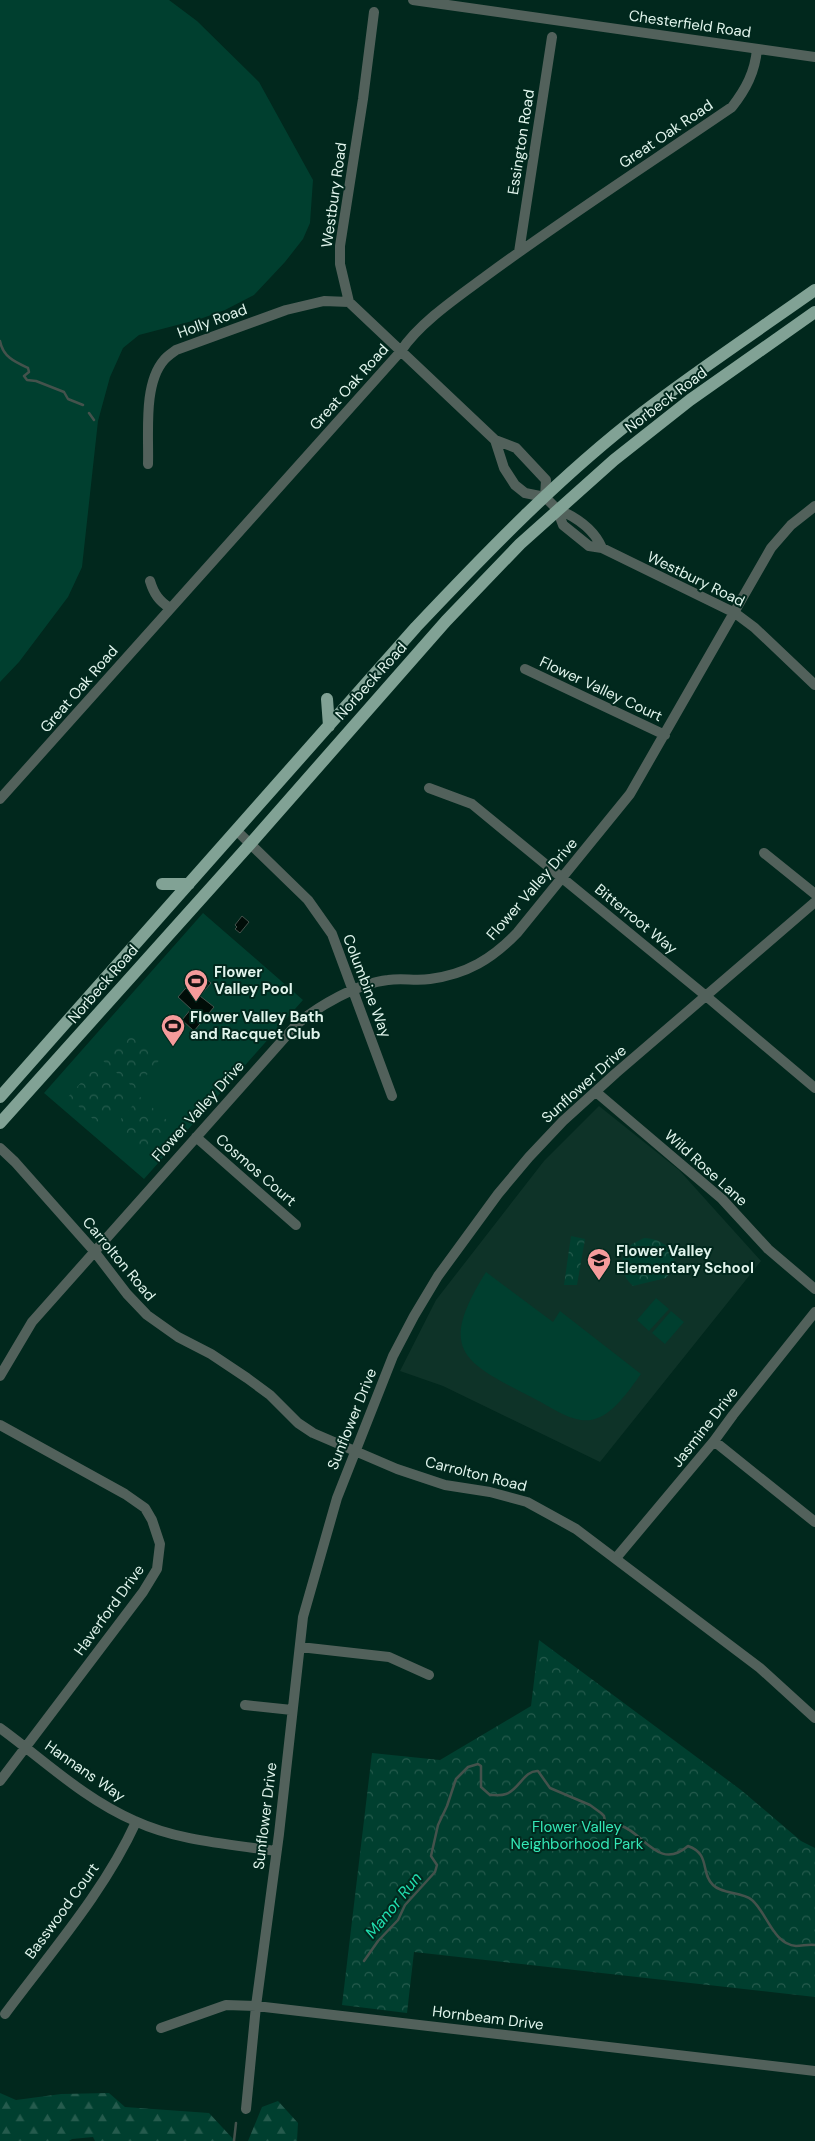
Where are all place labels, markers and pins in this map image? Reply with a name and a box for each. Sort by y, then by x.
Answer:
place label: Flower Valley Pool [214,962,293,999]
sports icon: Flower Valley Pool [183,968,209,1002]
place label: Flower Valley Bath and Racquet Club [190,1007,324,1044]
sports icon: Flower Valley Bath and Racquet Club [160,1013,186,1047]
place label: Flower Valley Elementary School [616,1241,754,1278]
school or university icon: Flower Valley Elementary School [586,1247,612,1281]

